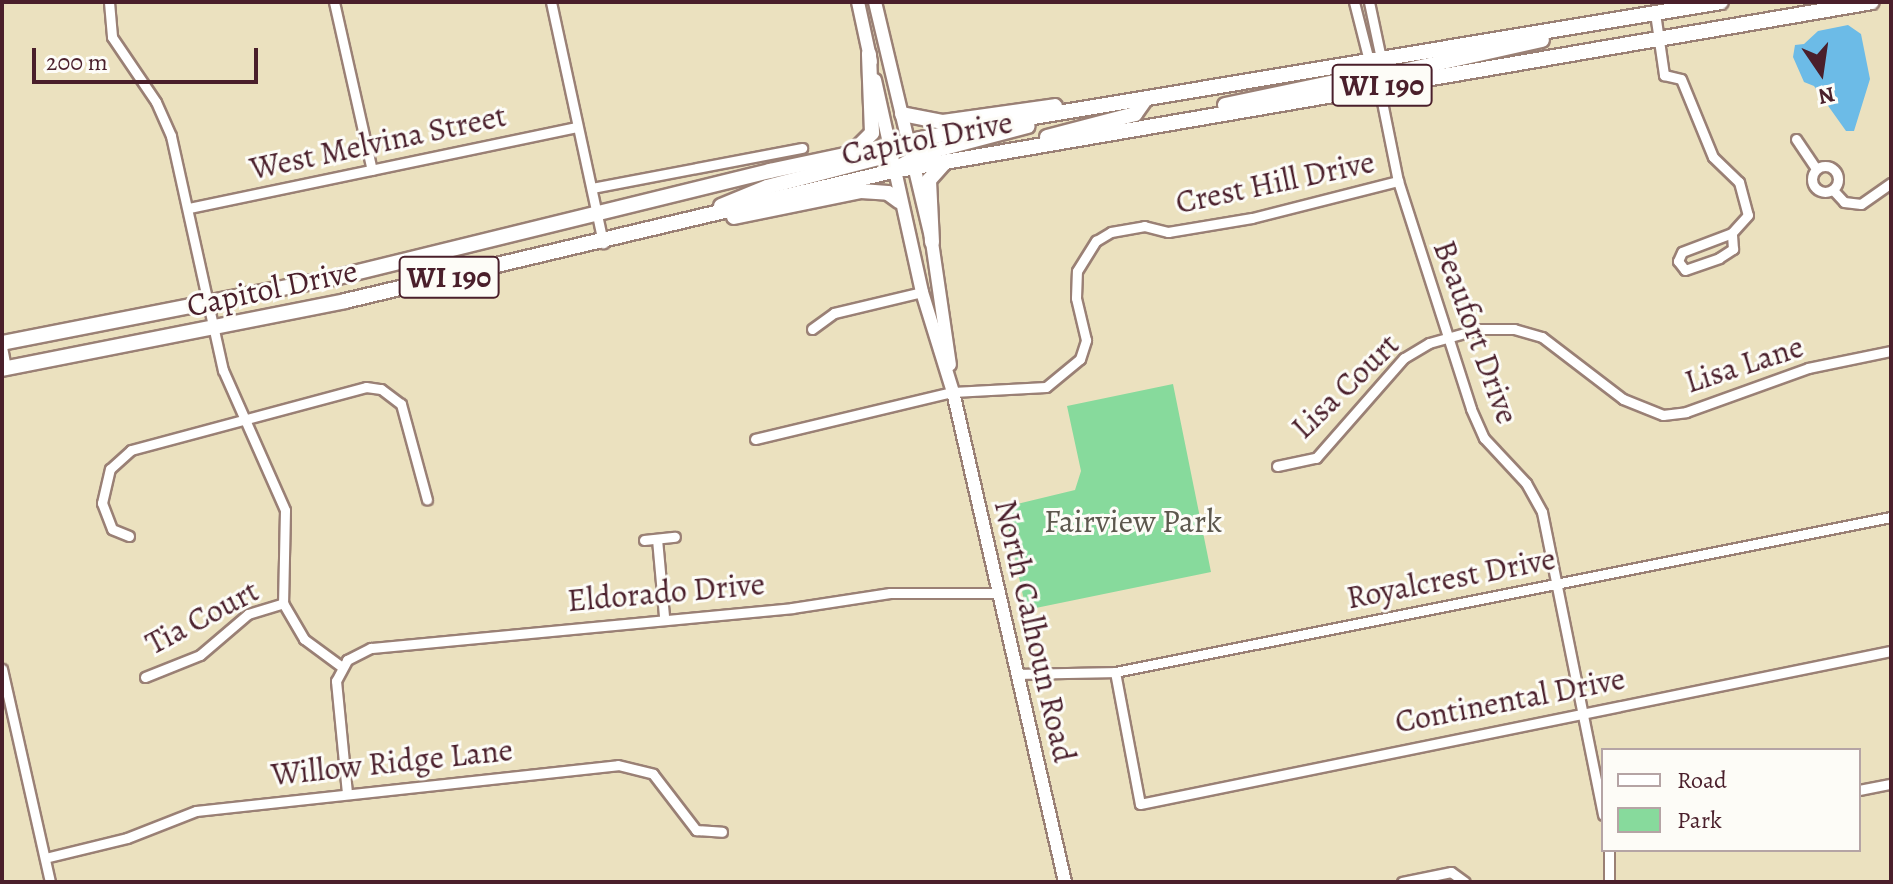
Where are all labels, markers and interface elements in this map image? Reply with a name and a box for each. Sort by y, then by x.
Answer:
scale bar [36,32,262,82]
north arrow [1781,32,1861,112]
text: 200 m [46,46,108,78]
road number: WI 190 [1330,59,1434,111]
text: N [1815,79,1838,112]
street label: West Melvina Street [246,96,510,188]
street label: Capitol Drive [838,103,1016,173]
street label: Crest Hill Drive [1172,142,1378,222]
street label: Beaufort Drive [1425,235,1527,429]
street label: Capitol Drive [183,251,361,325]
road number: WI 190 [397,251,501,303]
street label: Lisa Court [1283,325,1407,447]
street label: Lisa Lane [1680,327,1808,401]
street label: North Calhoun Road [986,496,1084,766]
park label: Fairview Park [1044,502,1222,540]
street label: Royalcrest Drive [1343,539,1559,617]
street label: Eldorado Drive [566,564,766,620]
street label: Tia Court [139,571,265,663]
street label: Continental Drive [1392,659,1628,741]
street label: Willow Ridge Lane [269,730,515,794]
legend [1601,748,1861,852]
text: Road [1677,764,1727,796]
text: Park [1677,804,1722,836]

